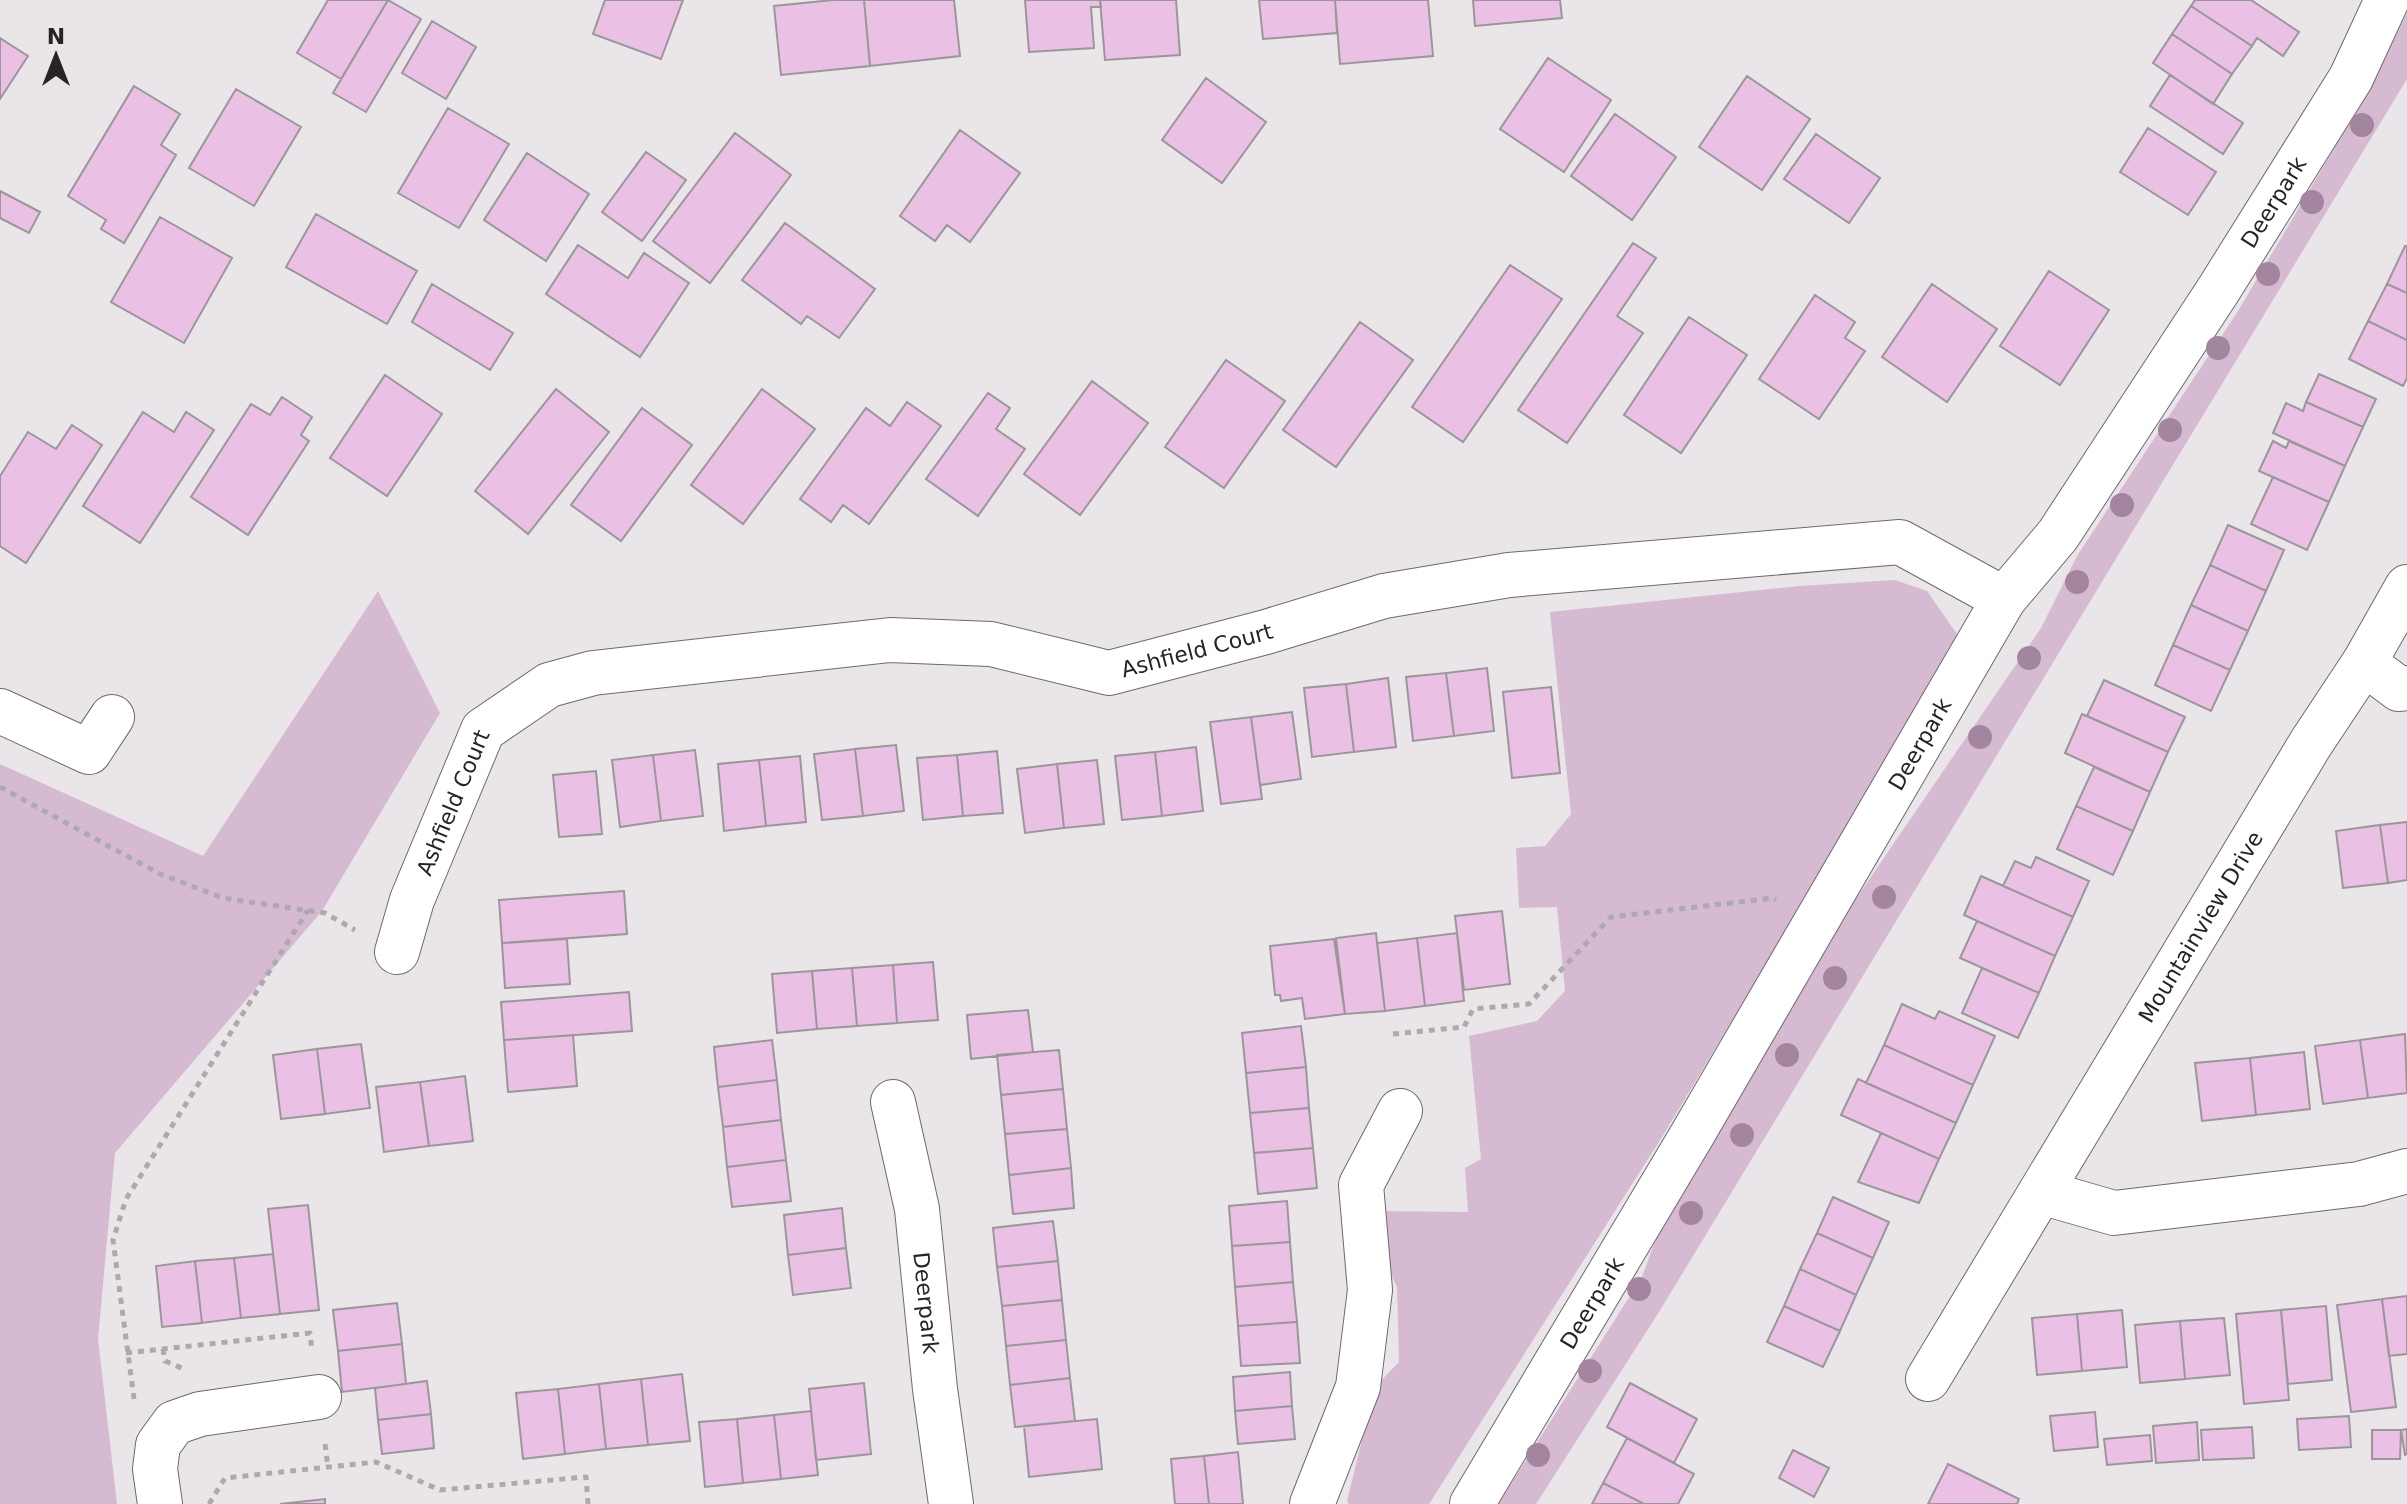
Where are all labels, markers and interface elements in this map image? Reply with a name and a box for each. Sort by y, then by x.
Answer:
north arrow [16,16,96,96]
text: N [47,24,65,49]
street label: Deerpark [2236,152,2312,252]
street label: Ashfield Court [1119,619,1276,682]
street label: Deerpark [1883,694,1957,795]
street label: Ashfield Court [412,726,495,879]
street label: Mountainview Drive [2134,827,2268,1027]
street label: Deerpark [908,1251,943,1355]
street label: Deerpark [1555,1253,1629,1354]

